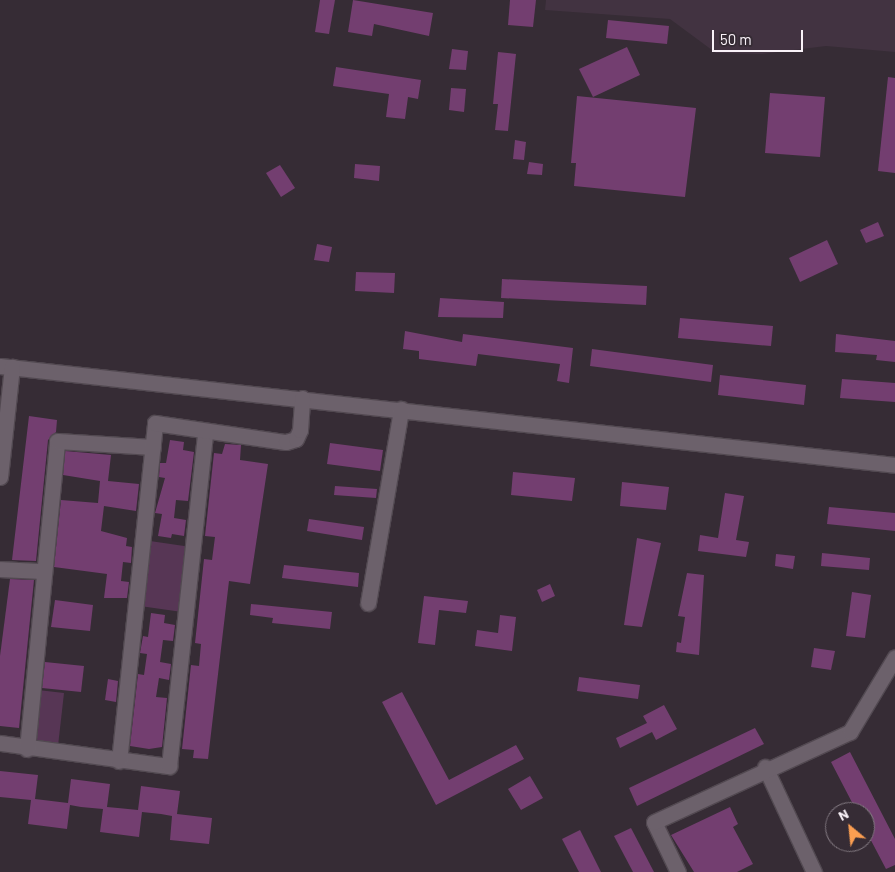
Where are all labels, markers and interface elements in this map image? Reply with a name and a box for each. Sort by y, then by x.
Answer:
scale bar [715,20,806,52]
text: 50 m [720,30,752,48]
north arrow [825,802,875,852]
text: N [835,805,851,824]

